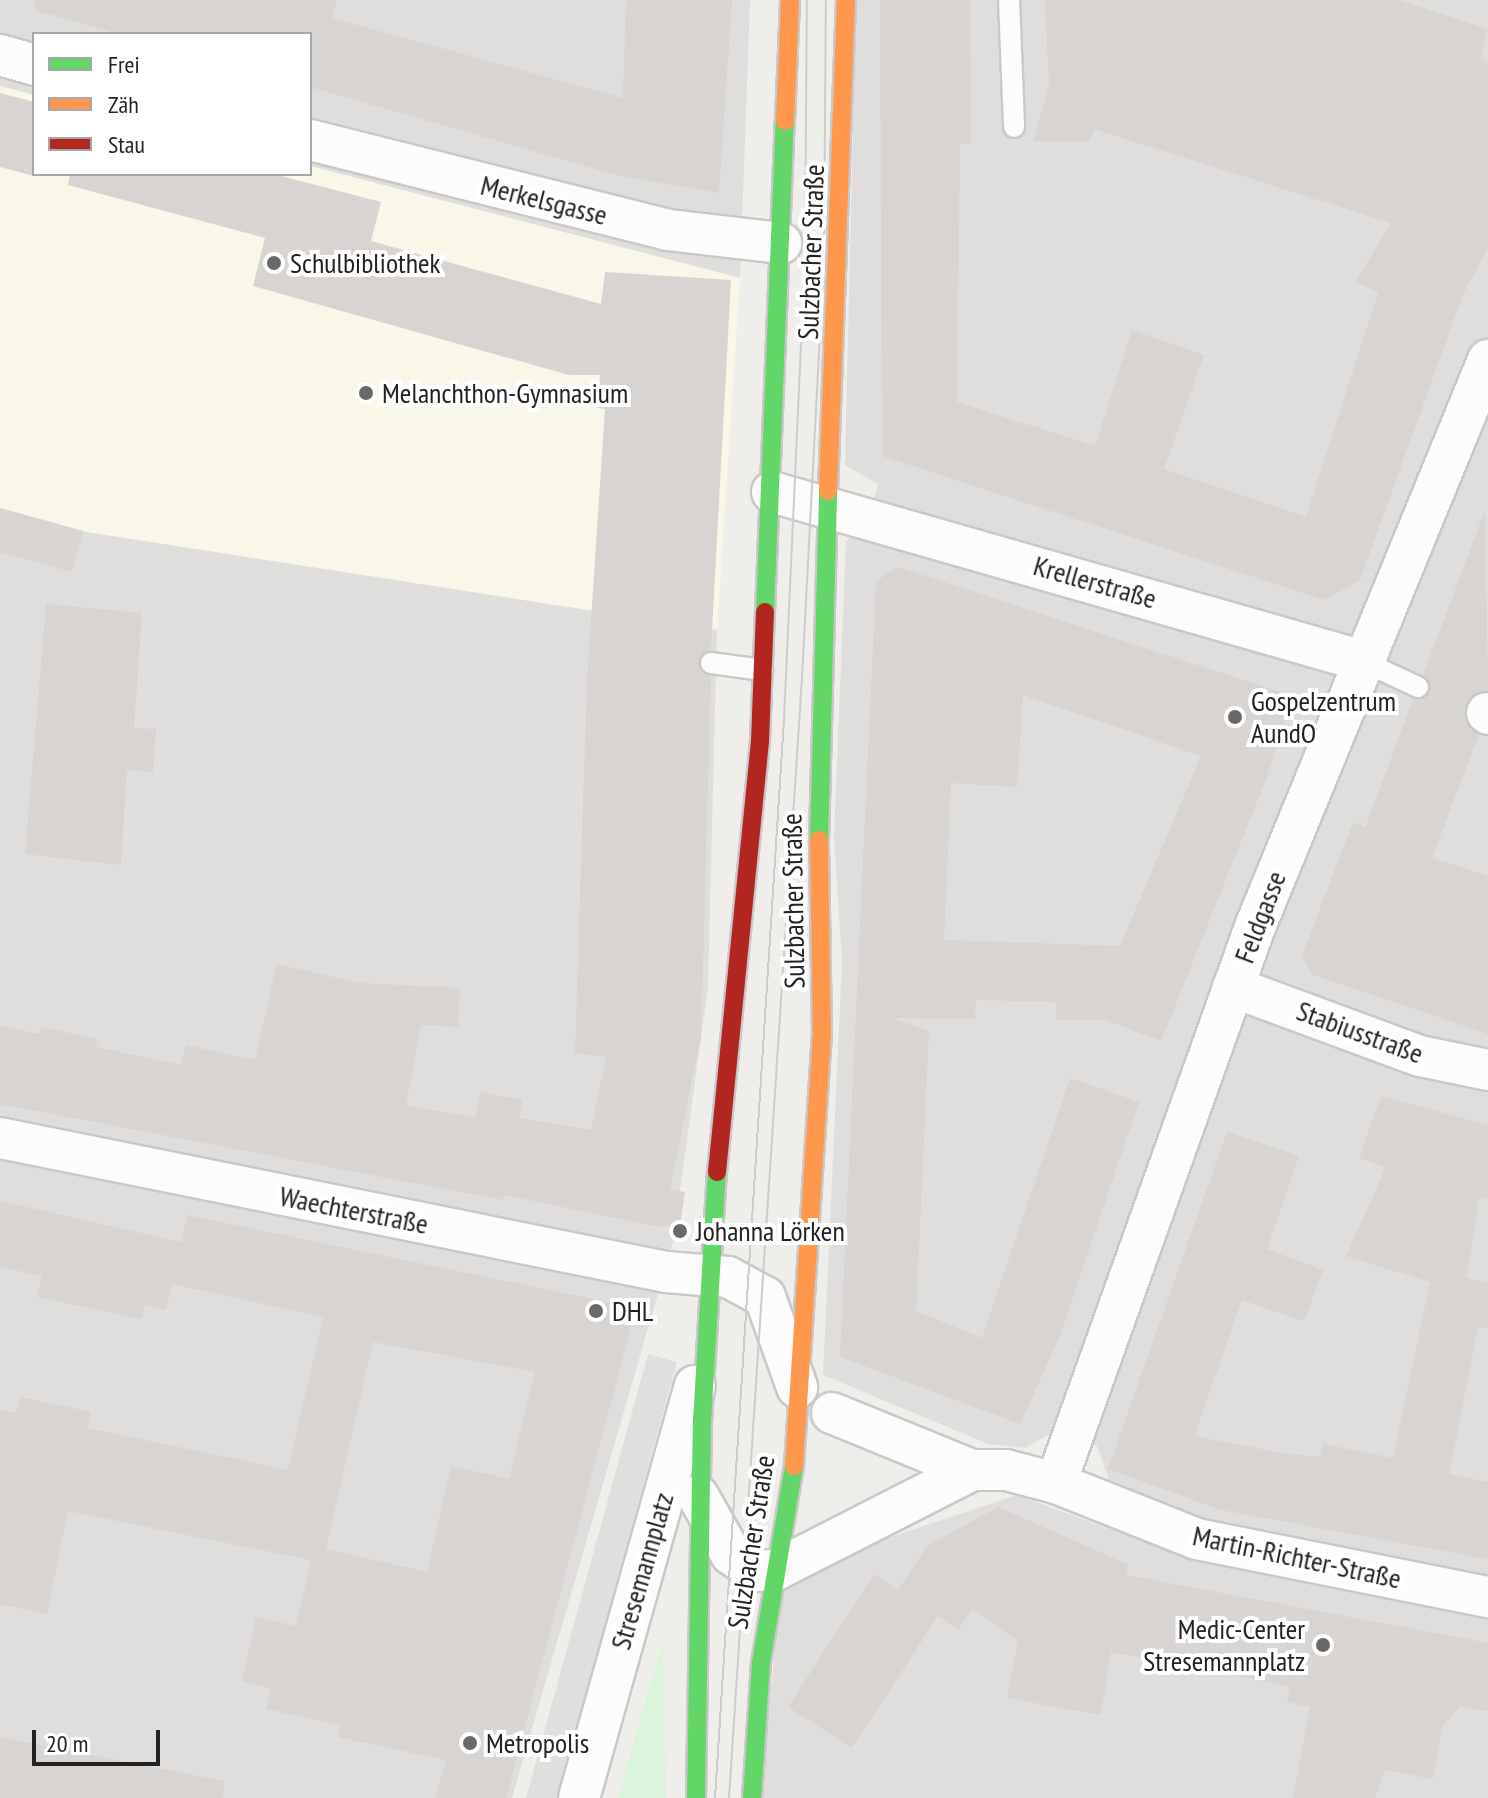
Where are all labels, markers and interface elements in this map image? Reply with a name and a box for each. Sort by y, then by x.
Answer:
legend [32,32,312,176]
text: Frei [108,49,140,80]
text: Zäh [108,89,139,120]
text: Stau [108,129,145,160]
street label: Sulzbacher Straße [791,164,831,340]
street label: Merkelsgasse [477,168,611,232]
place label: Schulbibliothek [290,246,440,280]
marker: Schulbibliothek [265,254,283,272]
place label: Melanchthon-Gymnasium [382,376,628,410]
marker: Melanchthon-Gymnasium [357,384,375,402]
street label: Krellerstraße [1030,548,1160,616]
place label: Gospelzentrum AundO [1251,684,1396,750]
marker: Gospelzentrum AundO [1226,708,1244,726]
street label: Sulzbacher Straße [775,813,811,989]
street label: Feldgasse [1227,866,1293,968]
street label: Stabiusstraße [1292,994,1428,1070]
street label: Waechterstraße [277,1179,431,1241]
place label: Johanna Lörken [696,1214,845,1248]
marker: Johanna Lörken [671,1222,689,1240]
place label: DHL [612,1294,653,1328]
marker: DHL [587,1302,605,1320]
street label: Sulzbacher Straße [721,1453,781,1631]
street label: Stresemannplatz [604,1489,680,1653]
street label: Martin-Richter-Straße [1190,1519,1404,1595]
place label: Medic-Center Stresemannplatz [1143,1612,1305,1678]
marker: Medic-Center Stresemannplatz [1312,1634,1334,1656]
scale bar [36,1714,164,1764]
place label: Metropolis [486,1726,589,1760]
text: 20 m [46,1728,88,1759]
marker: Metropolis [461,1734,479,1752]

